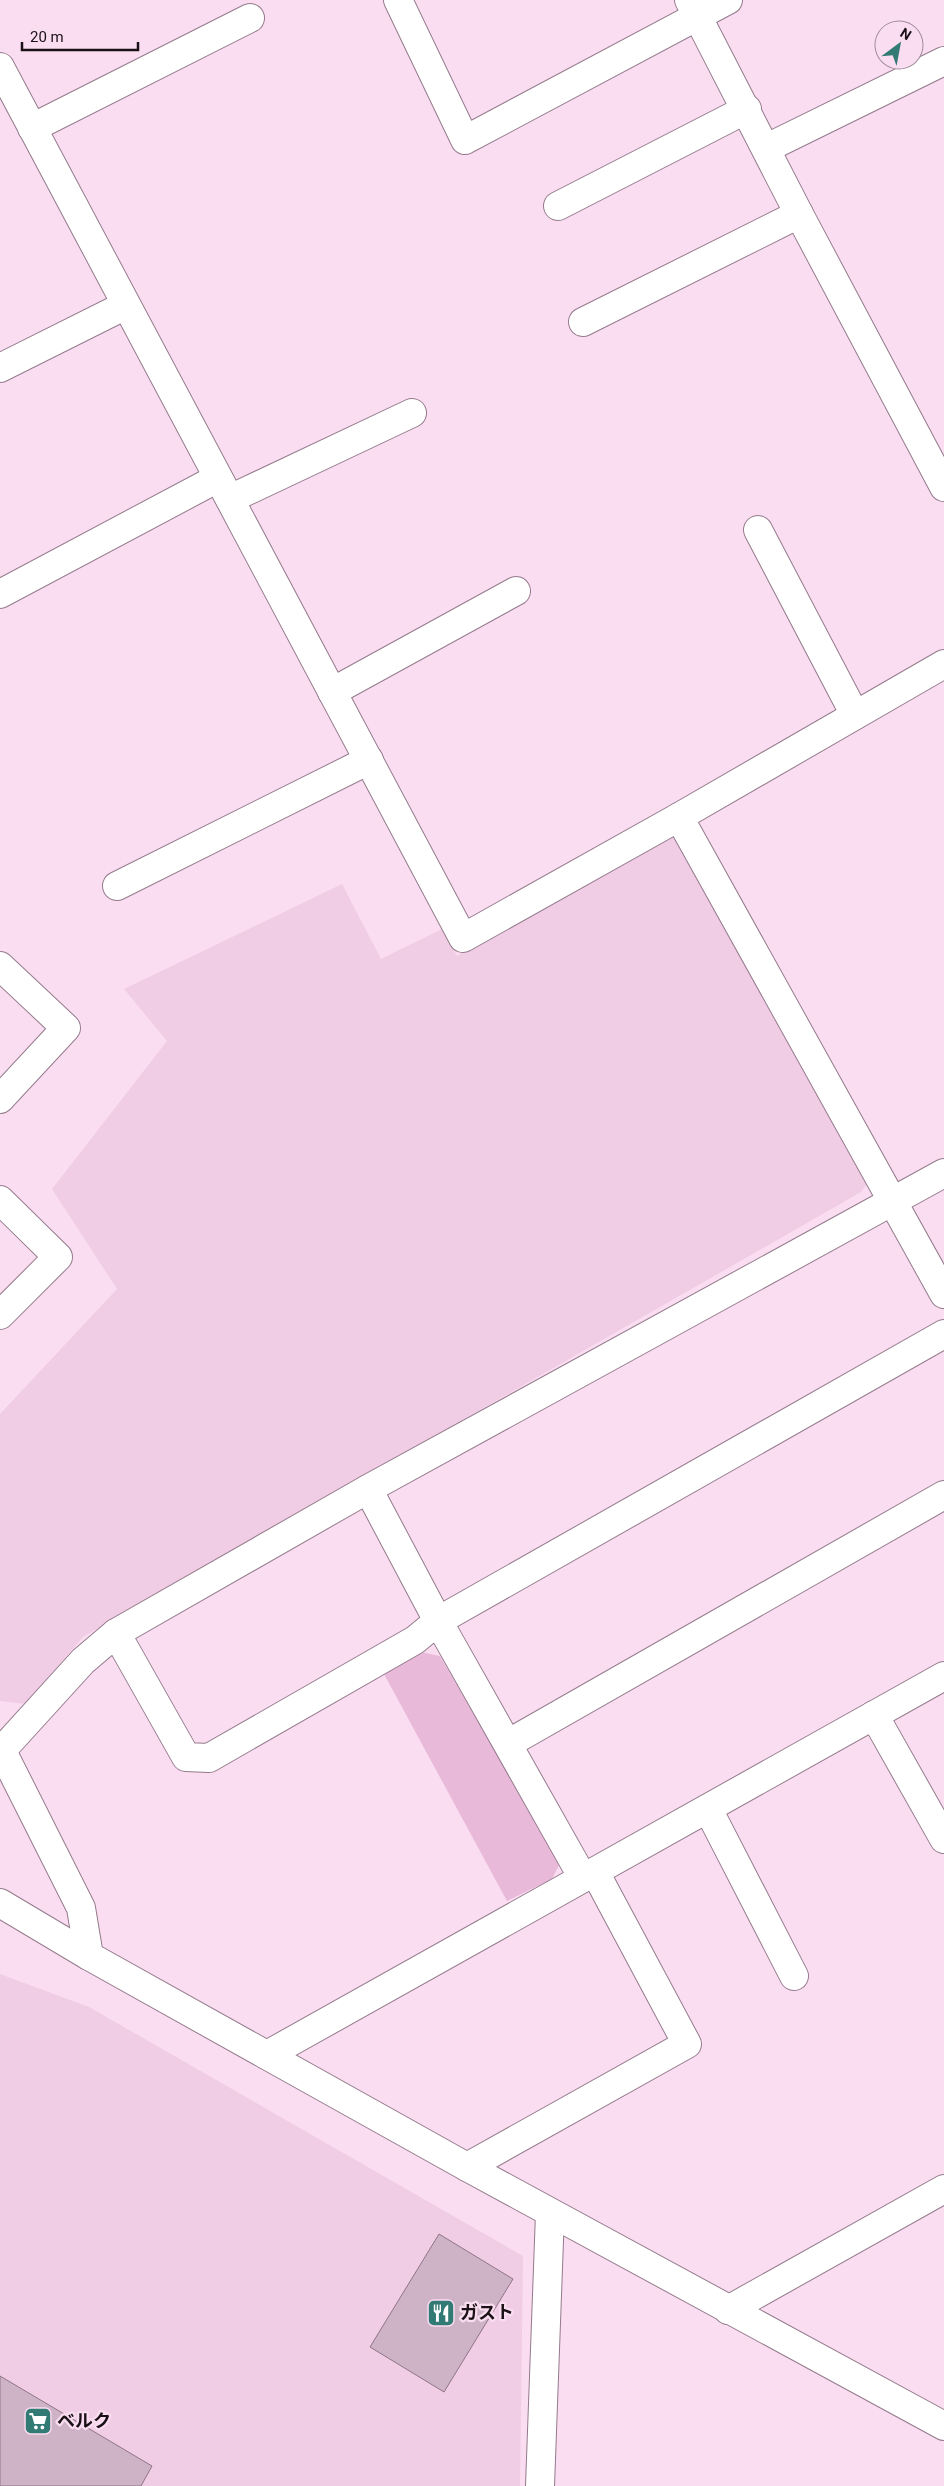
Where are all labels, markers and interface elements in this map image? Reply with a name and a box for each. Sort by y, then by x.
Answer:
scale bar [22,20,139,52]
north arrow [874,20,924,70]
text: N [897,25,914,43]
text: 20 m [30,28,64,46]
restaurant icon: ガスト [426,2298,456,2328]
place label: ガスト [460,2302,514,2323]
supermarket icon: ベルク [23,2406,53,2436]
place label: ベルク [57,2410,111,2431]

